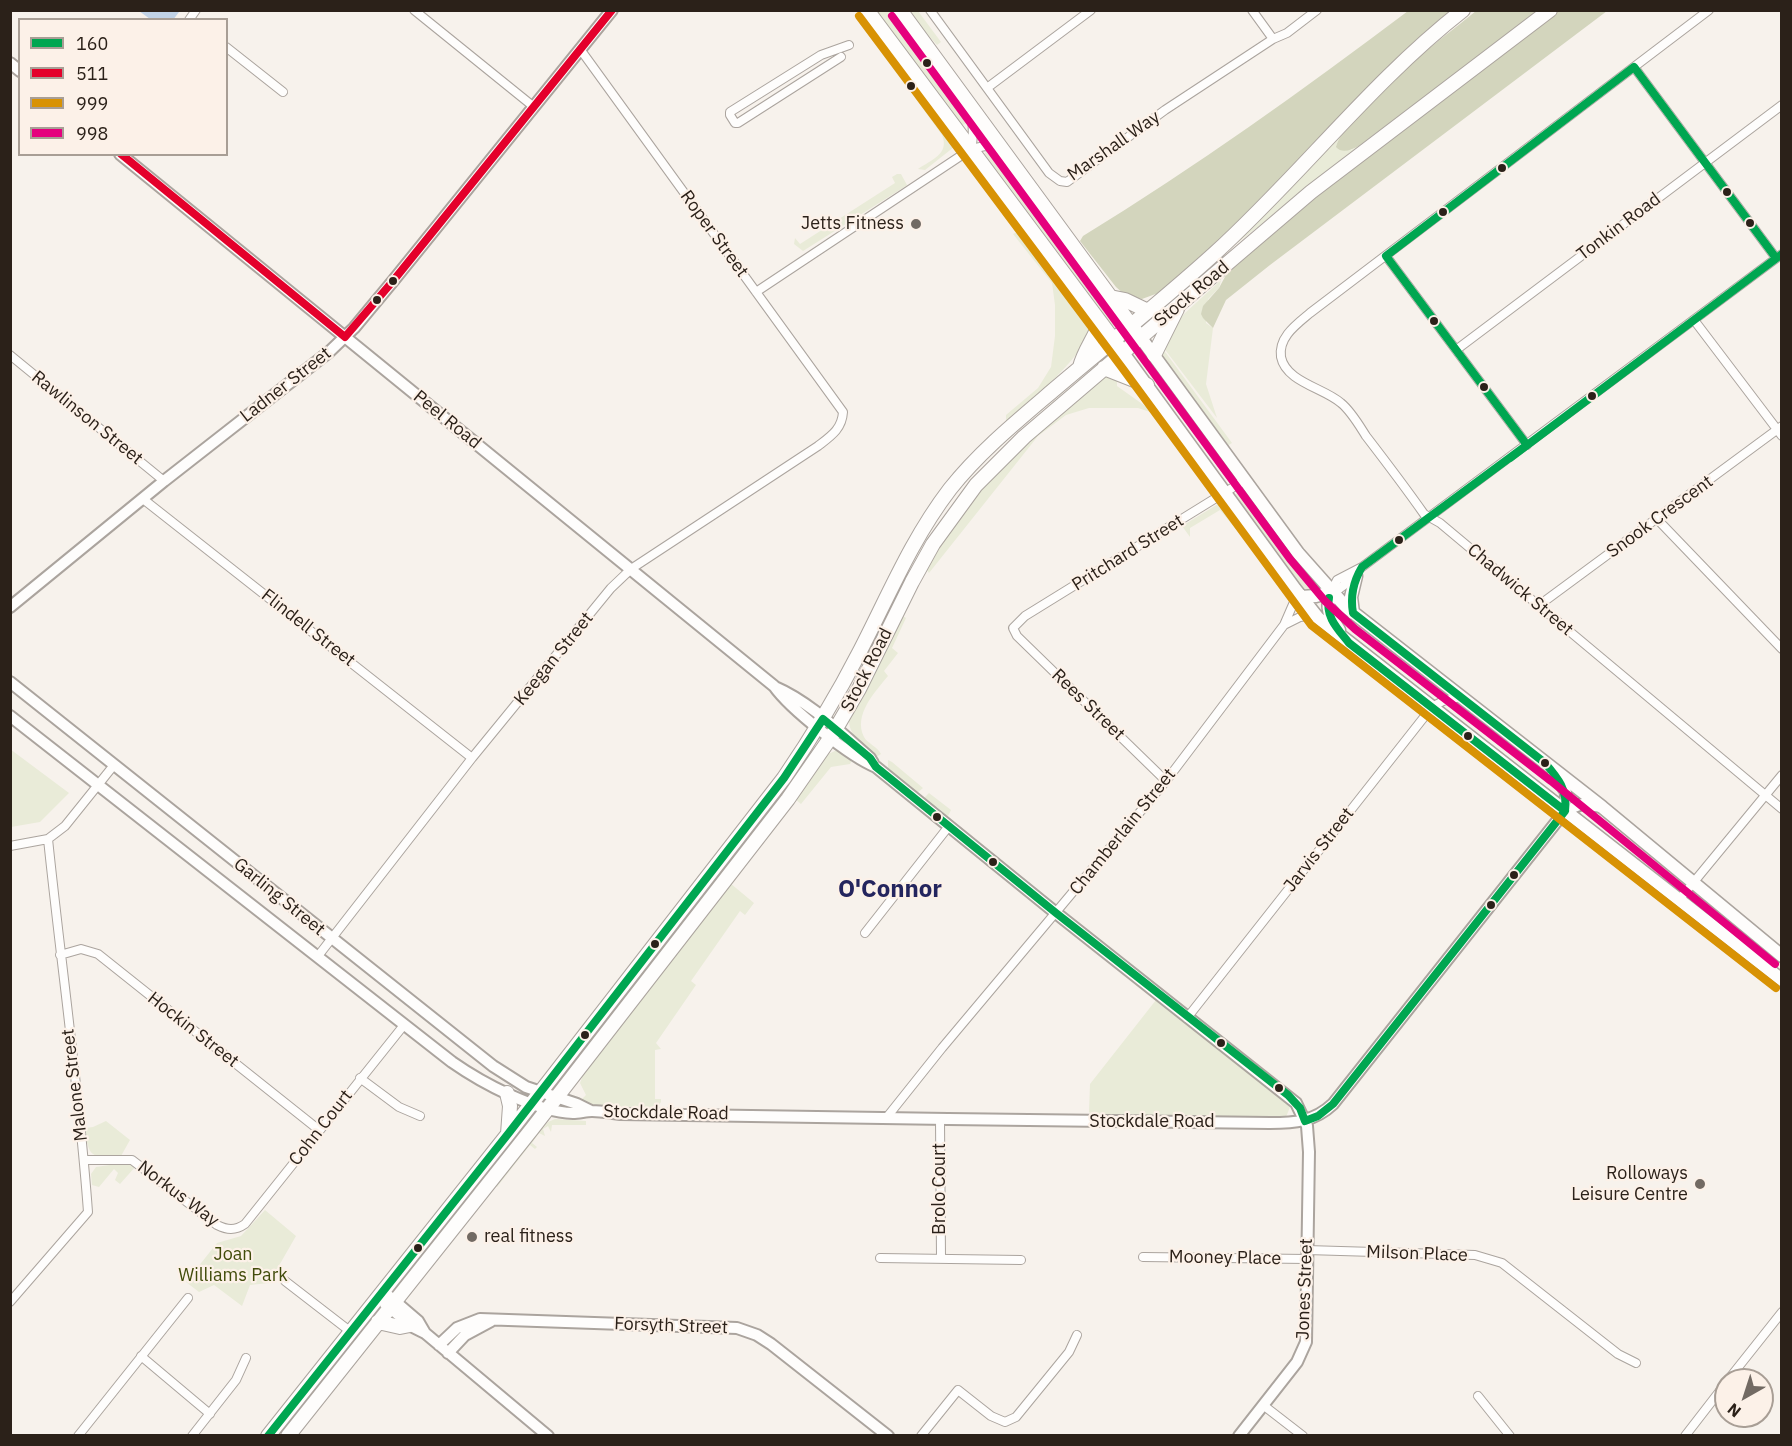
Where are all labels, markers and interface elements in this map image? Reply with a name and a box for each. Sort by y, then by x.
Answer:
legend [18,18,228,156]
text: 160 [76,32,108,55]
unlabelled marker [921,57,933,69]
text: 511 [76,62,108,85]
unlabelled marker [905,80,917,92]
text: 999 [76,92,108,115]
street label: Marshall Way [1064,106,1164,186]
text: 998 [76,122,108,145]
unlabelled marker [1496,162,1508,174]
street label: Roper Street [675,186,753,282]
unlabelled marker [1721,186,1733,198]
street label: Tonkin Road [1573,189,1665,265]
unlabelled marker [1437,206,1449,218]
place label: Jetts Fitness [801,213,904,235]
marker: Jetts Fitness [909,217,923,231]
unlabelled marker [1744,217,1756,229]
street label: Stock Road [1150,256,1234,332]
unlabelled marker [387,275,399,287]
unlabelled marker [371,294,383,306]
unlabelled marker [1428,315,1440,327]
street label: Ladner Street [236,343,336,427]
street label: Rawlinson Street [27,366,147,470]
unlabelled marker [1478,381,1490,393]
street label: Peel Road [409,386,485,454]
unlabelled marker [1586,390,1598,402]
street label: Snook Crescent [1603,471,1717,563]
street label: Pritchard Street [1068,510,1188,596]
unlabelled marker [1393,534,1405,546]
street label: Chadwick Street [1463,539,1577,641]
street label: Flindell Street [257,585,359,671]
street label: Keegan Street [510,608,598,710]
street label: Stock Road [837,625,897,715]
street label: Rees Street [1047,665,1129,745]
unlabelled marker [1462,730,1474,742]
unlabelled marker [1539,757,1551,769]
street label: Chamberlain Street [1065,764,1181,900]
street label: Jarvis Street [1279,803,1359,897]
unlabelled marker [931,811,943,823]
street label: Garling Street [229,854,329,940]
unlabelled marker [987,856,999,868]
unlabelled marker [1508,869,1520,881]
district label: O'Connor [838,876,942,904]
unlabelled marker [1485,899,1497,911]
unlabelled marker [649,938,661,950]
street label: Hockin Street [143,988,243,1072]
street label: Malone Street [57,1028,93,1142]
unlabelled marker [579,1029,591,1041]
unlabelled marker [1215,1037,1227,1049]
unlabelled marker [1273,1082,1285,1094]
street label: Cohn Court [285,1086,357,1170]
street label: Stockdale Road [603,1101,729,1125]
street label: Stockdale Road [1089,1111,1215,1133]
street label: Brolo Court [929,1143,951,1235]
street label: Norkus Way [133,1156,223,1232]
place label: Rolloways Leisure Centre [1571,1163,1688,1206]
marker: Rolloways Leisure Centre [1693,1177,1707,1191]
place label: real fitness [484,1226,573,1248]
marker: real fitness [465,1230,479,1244]
street label: Jones Street [1292,1238,1318,1340]
street label: Milson Place [1366,1241,1468,1267]
unlabelled marker [412,1242,424,1254]
park label: Joan Williams Park [178,1244,288,1286]
street label: Mooney Place [1169,1246,1281,1270]
street label: Forsyth Street [614,1313,728,1339]
north arrow [1714,1368,1774,1428]
text: N [1723,1399,1745,1422]

